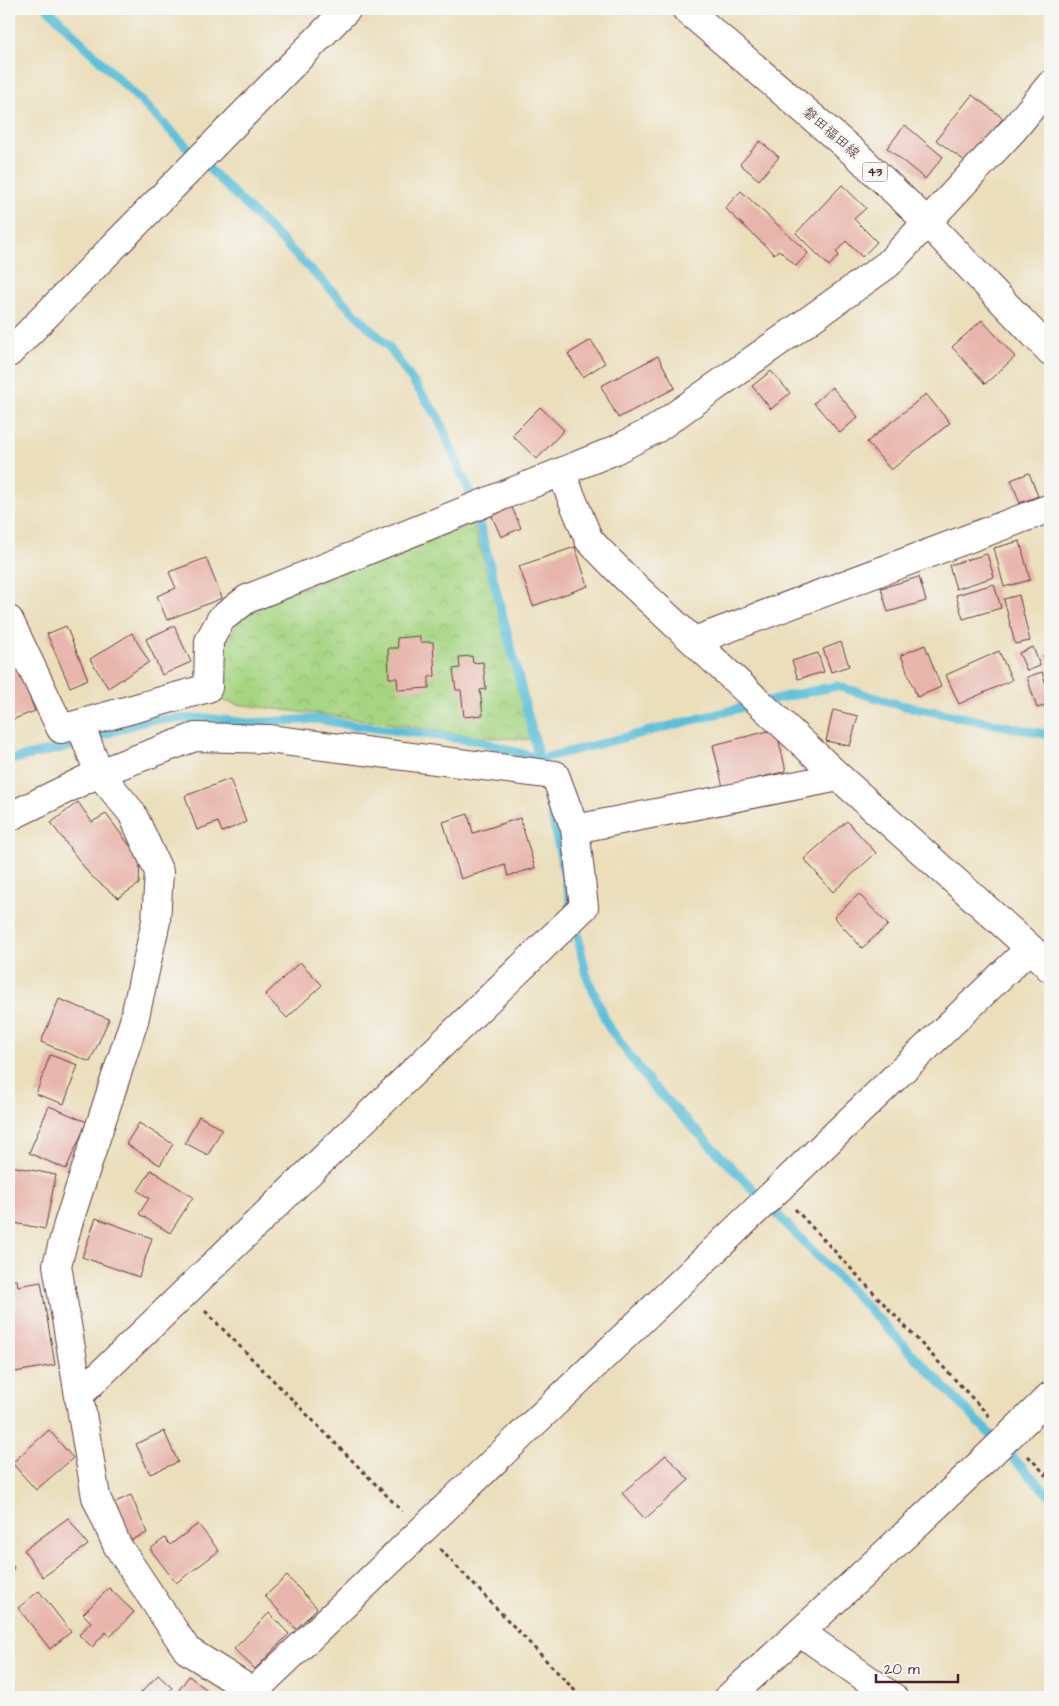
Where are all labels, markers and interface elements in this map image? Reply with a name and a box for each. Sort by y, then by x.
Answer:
street label: 磐田福田線 [798,102,864,164]
road number: 43 [862,162,888,182]
scale bar [876,1651,959,1683]
text: 20 m [884,1659,920,1680]

